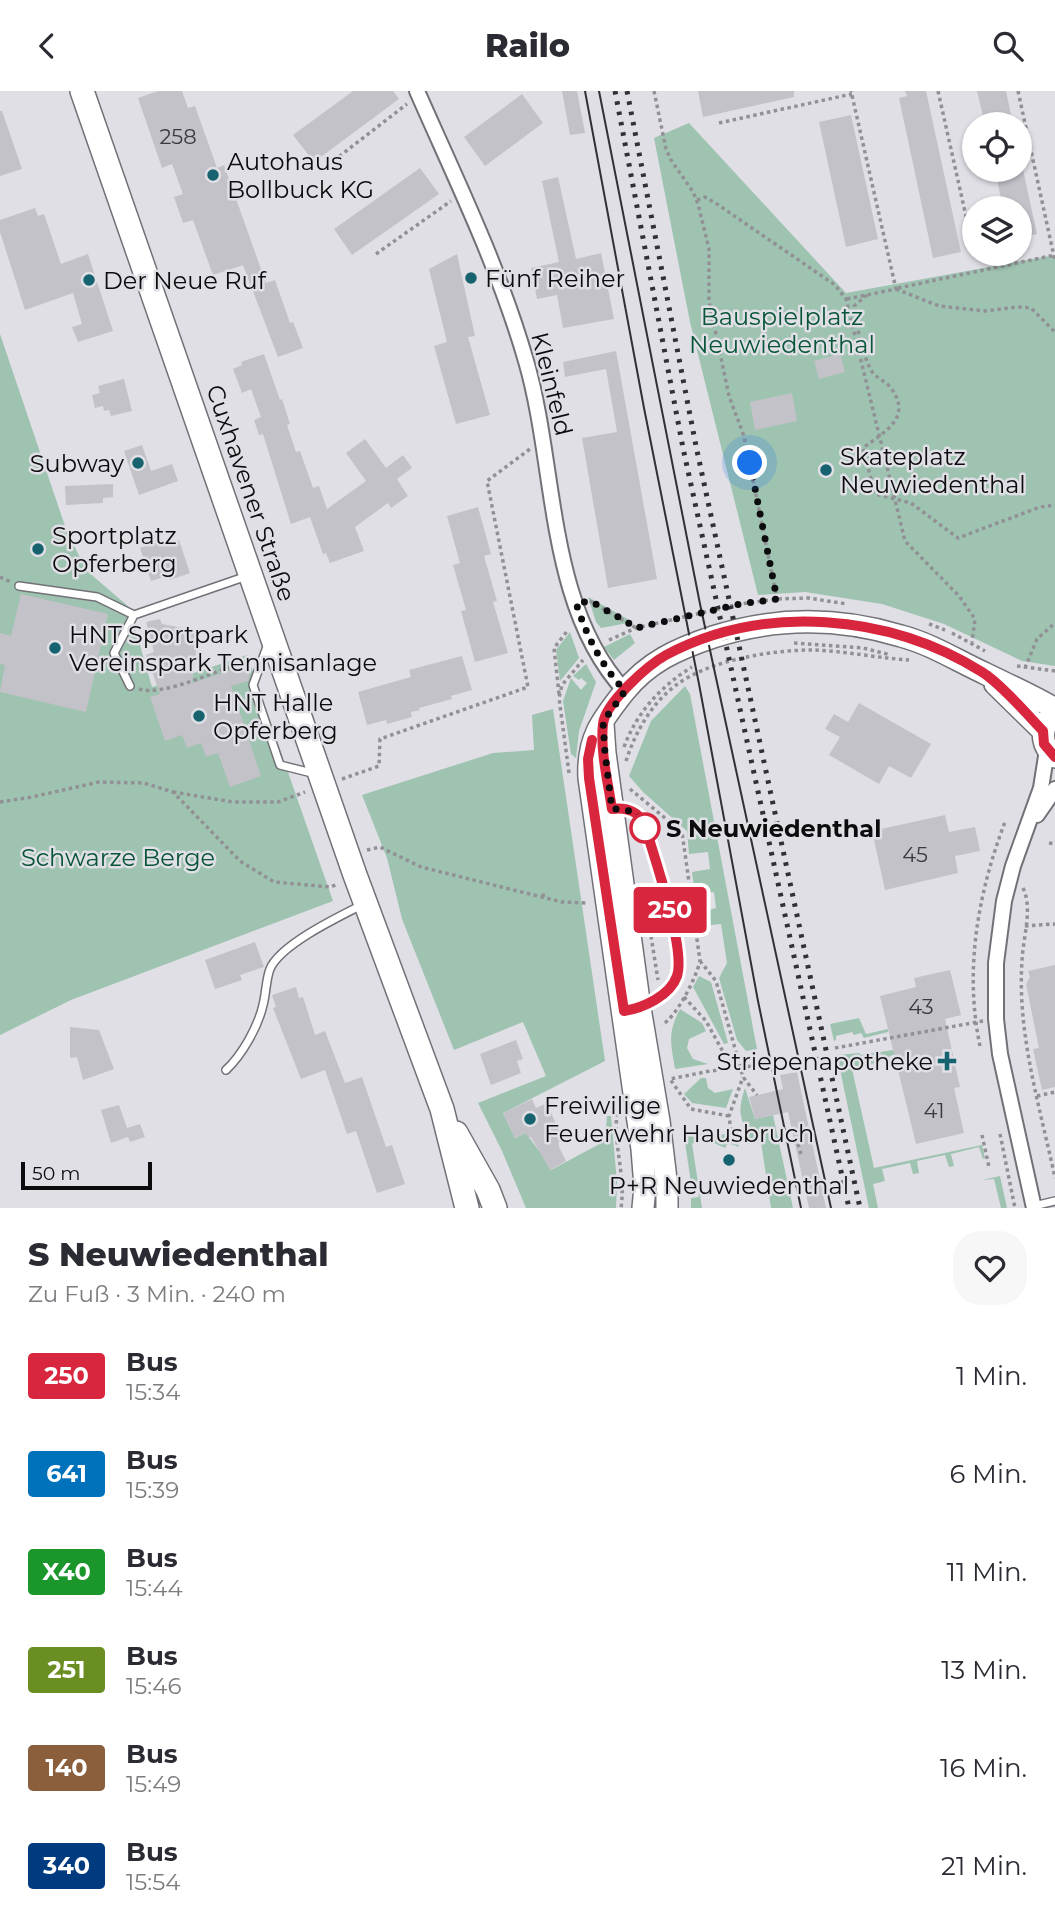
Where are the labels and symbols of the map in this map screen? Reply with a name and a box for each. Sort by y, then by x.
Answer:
house number: 258 [159,124,197,149]
place label: Autohaus Bollbuck KG [227,147,374,204]
marker: Autohaus Bollbuck KG [205,167,221,183]
place label: Fünf Reiher [485,264,625,293]
place label: Der Neue Ruf [103,266,267,295]
marker: Fünf Reiher [463,270,479,286]
marker: Der Neue Ruf [81,272,97,288]
park label: Bauspielplatz Neuwiedenthal [689,302,875,359]
street label: Kleinfeld [525,329,579,439]
street label: Cuxhavener Straße [200,381,302,605]
place label: Skateplatz Neuwiedenthal [840,442,1026,499]
your location [732,445,767,480]
place label: Subway [30,449,124,478]
marker: Subway [130,455,146,471]
marker: Skateplatz Neuwiedenthal [818,462,834,478]
place label: Sportplatz Opferberg [52,521,177,578]
marker: Sportplatz Opferberg [30,541,46,557]
place label: HNT Sportpark Vereinspark Tennisanlage [69,620,377,677]
marker: HNT Sportpark Vereinspark Tennisanlage [47,640,63,656]
place label: HNT Halle Opferberg [213,688,338,745]
marker: HNT Halle Opferberg [191,708,207,724]
marker: S Neuwiedenthal [630,813,660,843]
place label: S Neuwiedenthal [666,814,881,843]
house number: 45 [902,842,928,867]
park label: Schwarze Berge [21,843,215,872]
line badge: 250 [630,887,710,933]
house number: 43 [908,994,934,1019]
place label: Striepenapotheke [717,1047,933,1076]
marker: Striepenapotheke [939,1053,955,1069]
place label: Freiwilige Feuerwehr Hausbruch [544,1091,814,1148]
house number: 41 [924,1098,944,1123]
marker: Freiwilige Feuerwehr Hausbruch [522,1111,538,1127]
marker: P+R Neuwiedenthal [721,1152,737,1168]
scale bar [21,1159,152,1191]
place label: P+R Neuwiedenthal [609,1171,849,1200]

